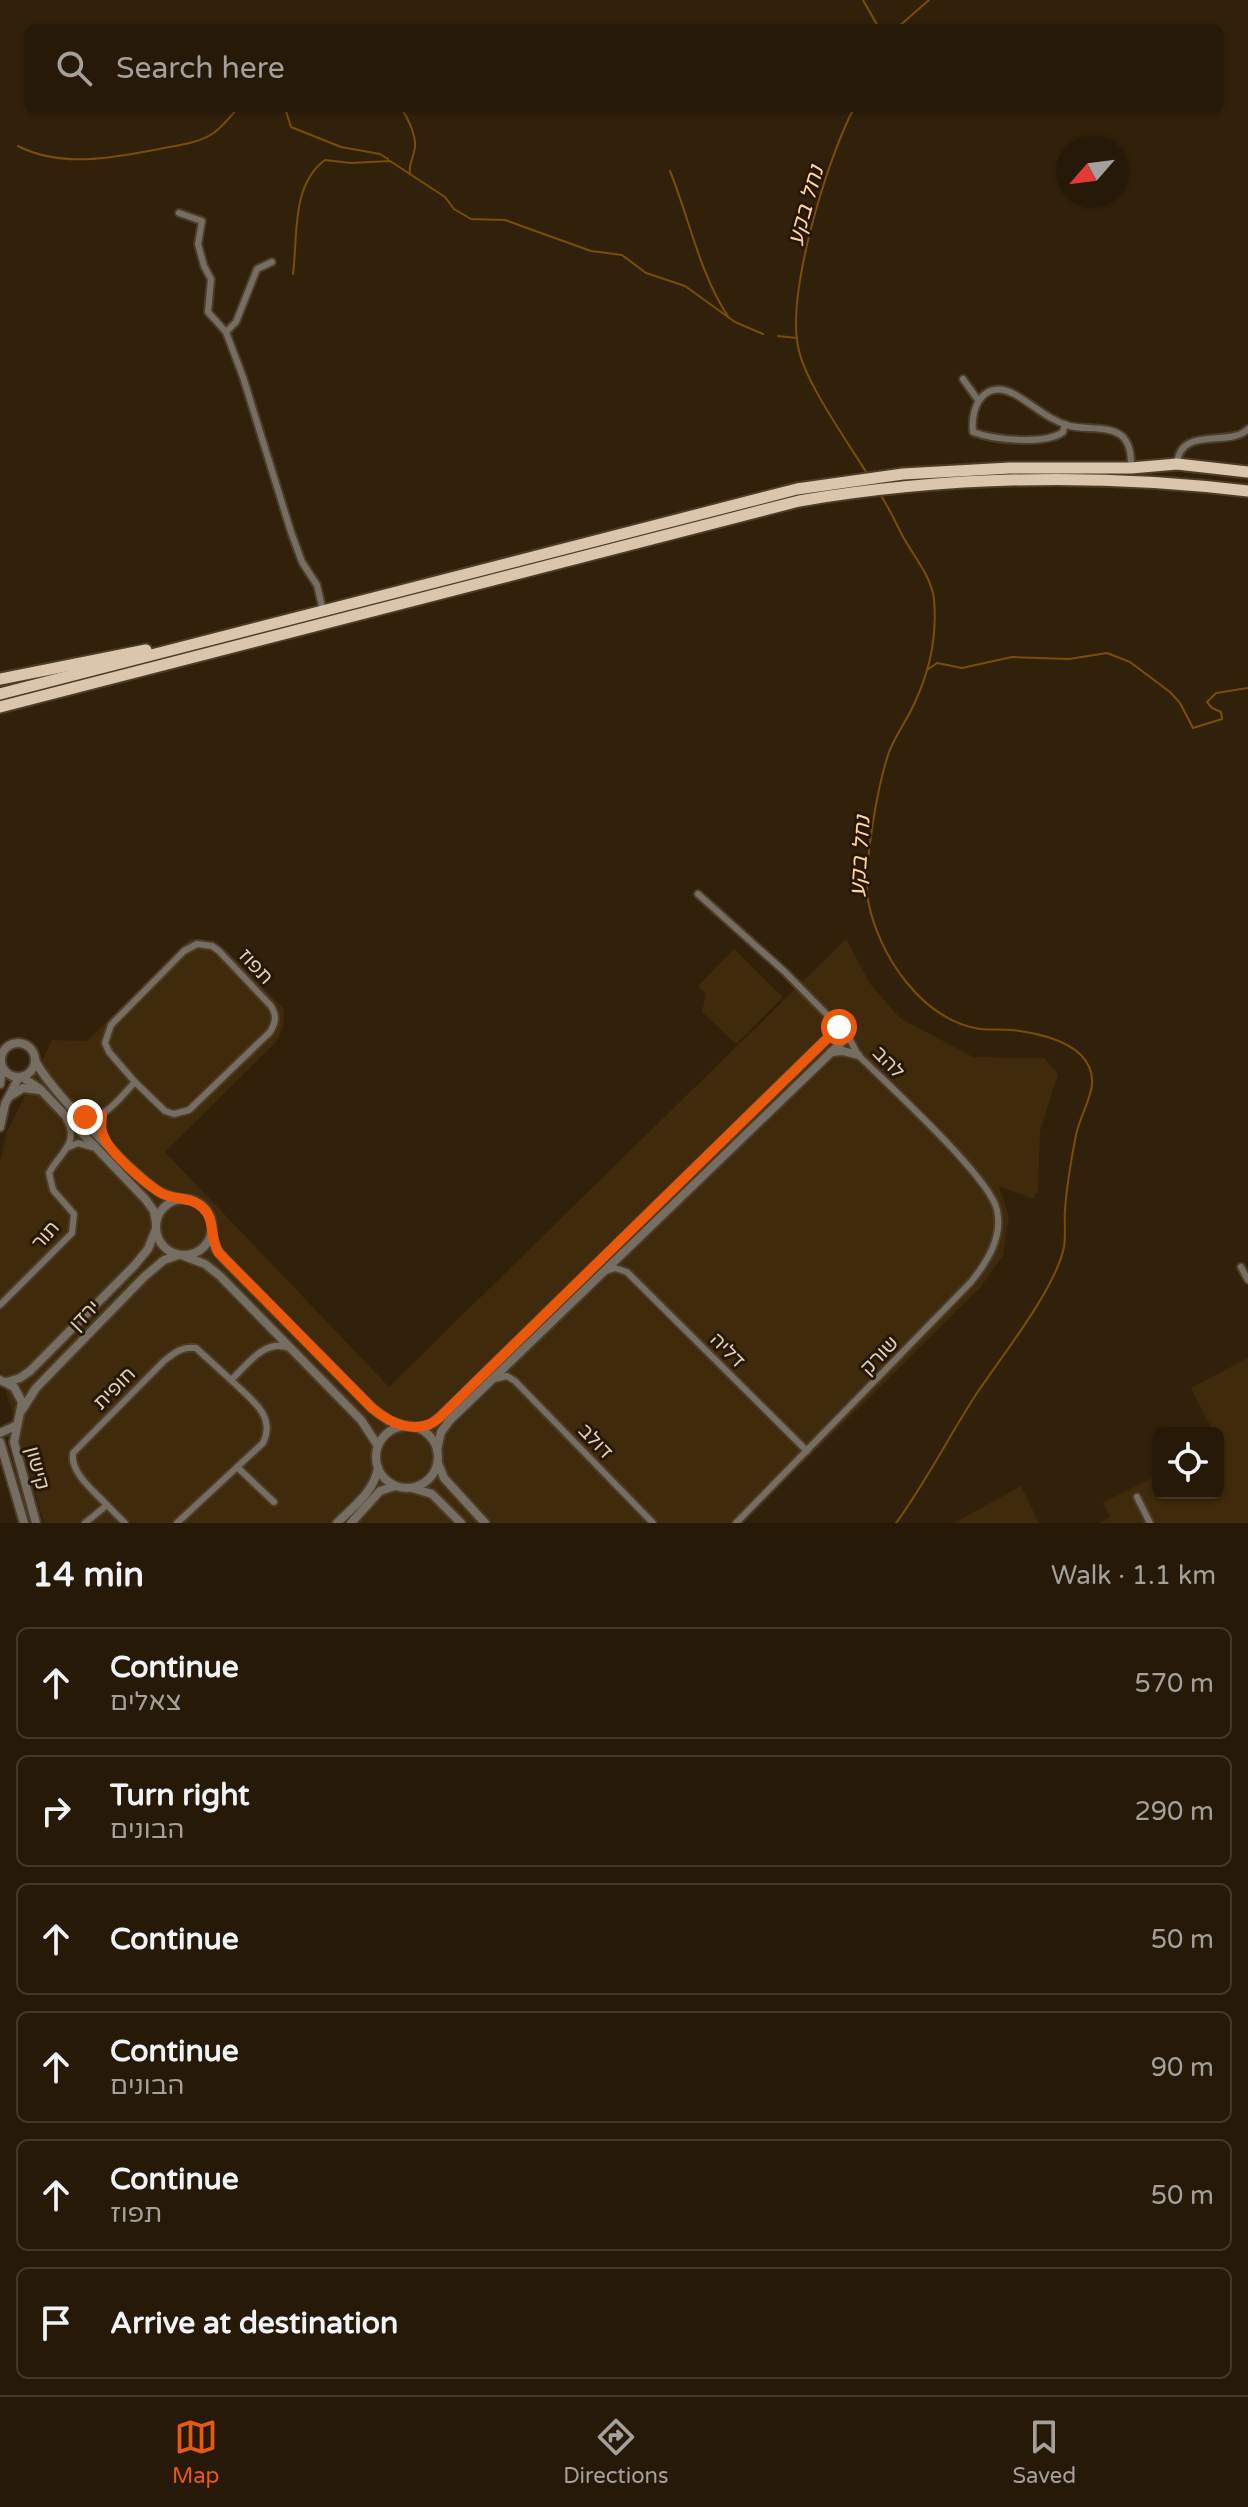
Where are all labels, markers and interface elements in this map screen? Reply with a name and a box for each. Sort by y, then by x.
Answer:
search box [24,24,1224,112]
icon: search [52,46,96,90]
text: Search here [116,50,285,87]
north arrow [1056,136,1128,208]
water label: נחל בקע [782,161,830,248]
water label: נחל בקע [844,813,876,897]
street label: תפוז [233,944,278,990]
route start [821,1009,857,1045]
street label: להב [867,1041,910,1084]
route end [67,1099,103,1135]
street label: תור [27,1216,65,1255]
street label: ירדן [64,1295,105,1336]
street label: דליה [704,1328,750,1374]
street label: שורק [855,1331,904,1380]
street label: חופית [88,1362,141,1415]
street label: דולב [573,1419,618,1465]
map controls [1152,1427,1224,1499]
button: locate [1152,1427,1224,1499]
street label: קישון [20,1444,54,1493]
text: 14 min [32,1555,144,1596]
text: Walk · 1.1 km [1051,1560,1216,1591]
text: Continue [110,1649,239,1686]
icon: ahead [34,1661,78,1705]
text: 570 m [1134,1668,1214,1699]
text: צאלים [110,1686,182,1717]
text: Turn right [110,1777,250,1814]
icon: right [34,1789,78,1833]
text: 290 m [1134,1796,1214,1827]
text: הבונים [110,1814,185,1845]
icon: ahead [34,1917,78,1961]
text: Continue [110,1921,239,1958]
text: 50 m [1151,1924,1214,1955]
text: Continue [110,2033,239,2070]
icon: ahead [34,2045,78,2089]
text: 90 m [1151,2052,1214,2083]
text: הבונים [110,2070,185,2101]
text: Continue [110,2161,239,2198]
icon: ahead [34,2173,78,2217]
text: 50 m [1151,2180,1214,2211]
text: תפוז [110,2198,162,2229]
icon: arrive [34,2301,78,2345]
text: Arrive at destination [110,2305,398,2342]
tab: Map [172,2415,219,2489]
tab: Directions [563,2415,669,2489]
tab: Saved [1012,2415,1076,2489]

